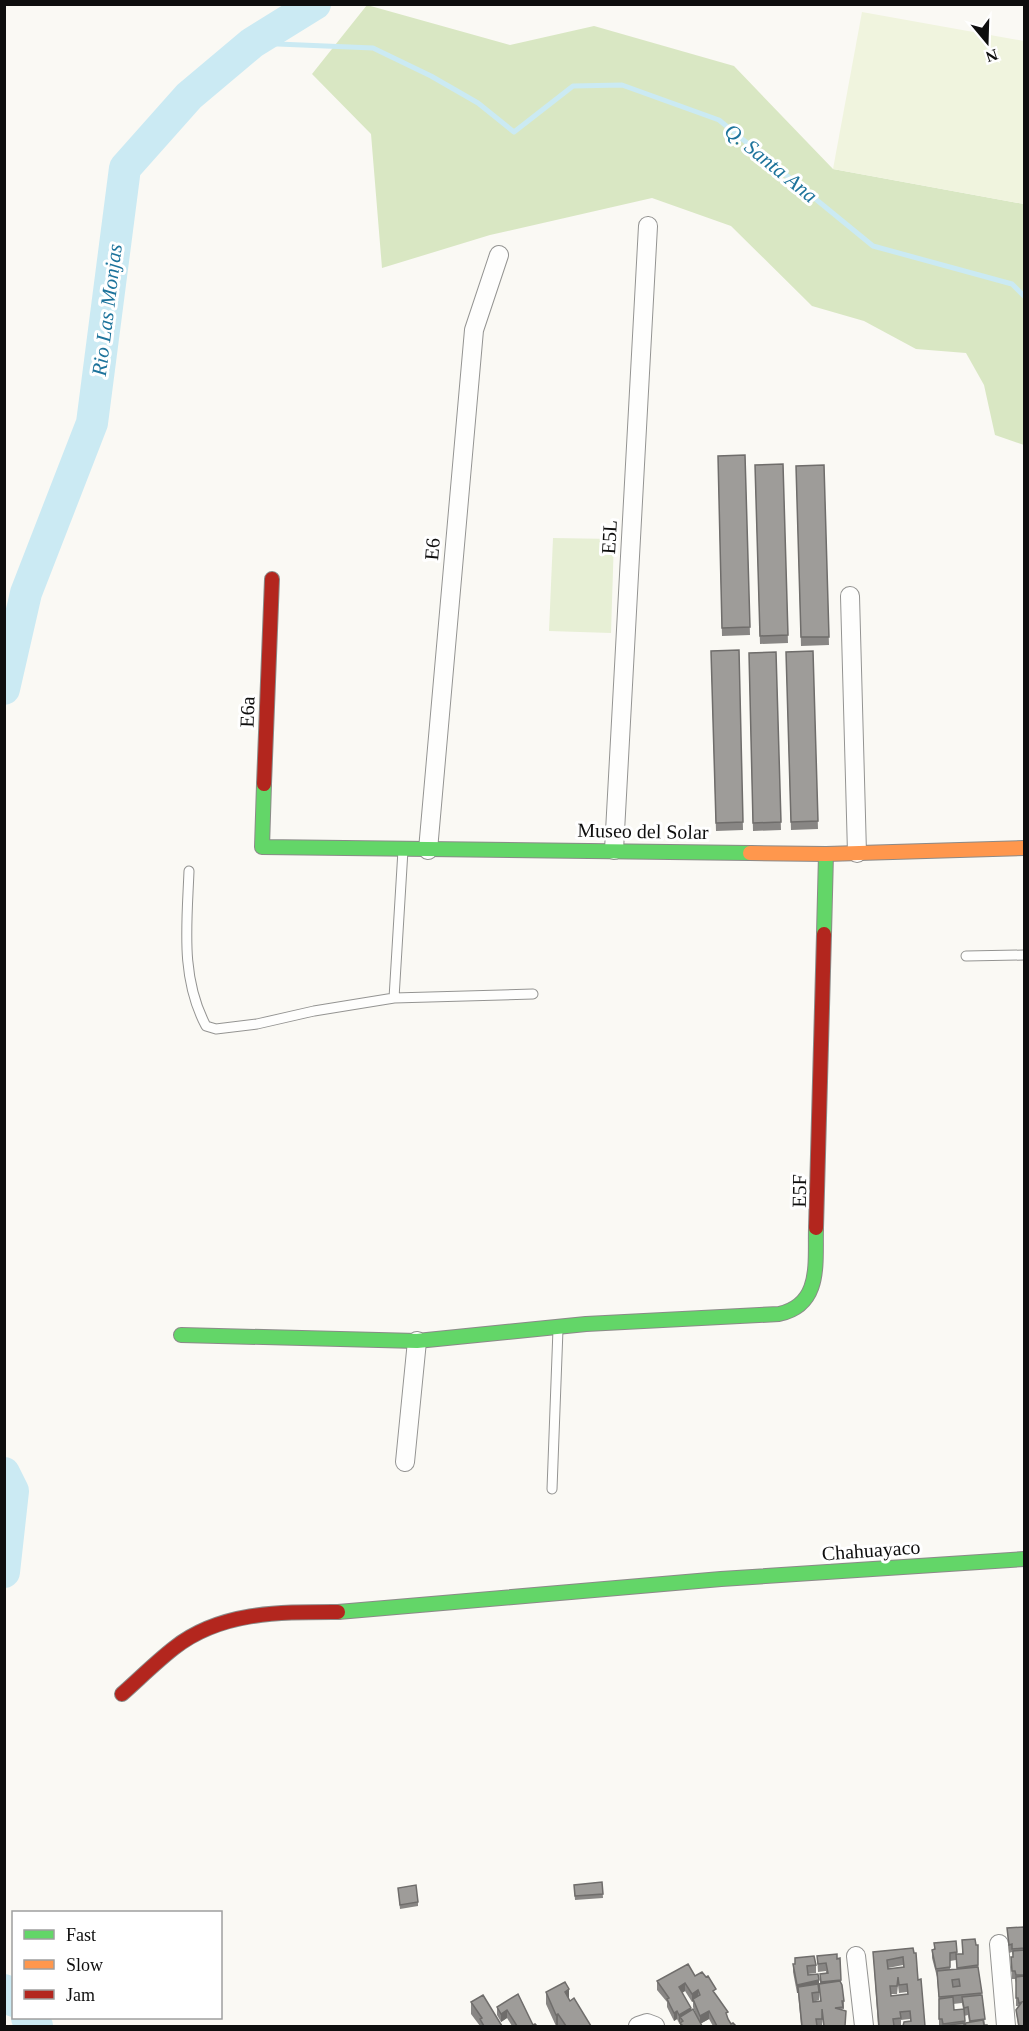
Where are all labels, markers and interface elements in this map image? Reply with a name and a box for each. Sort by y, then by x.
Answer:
north arrow [957,12,1017,72]
text: N [983,46,1000,66]
water label: Q. Santa Ana [720,118,822,208]
water label: Rio Las Monjas [87,243,127,378]
street label: E5L [597,519,621,555]
street label: E6 [420,537,444,561]
street label: E6a [235,696,259,728]
street label: Museo del Solar [577,819,709,843]
street label: E5F [788,1174,810,1208]
street label: Chahuayaco [821,1536,921,1565]
legend [12,1911,222,2019]
text: Fast [66,1925,96,1945]
text: Slow [66,1955,103,1975]
text: Jam [66,1985,95,2005]

